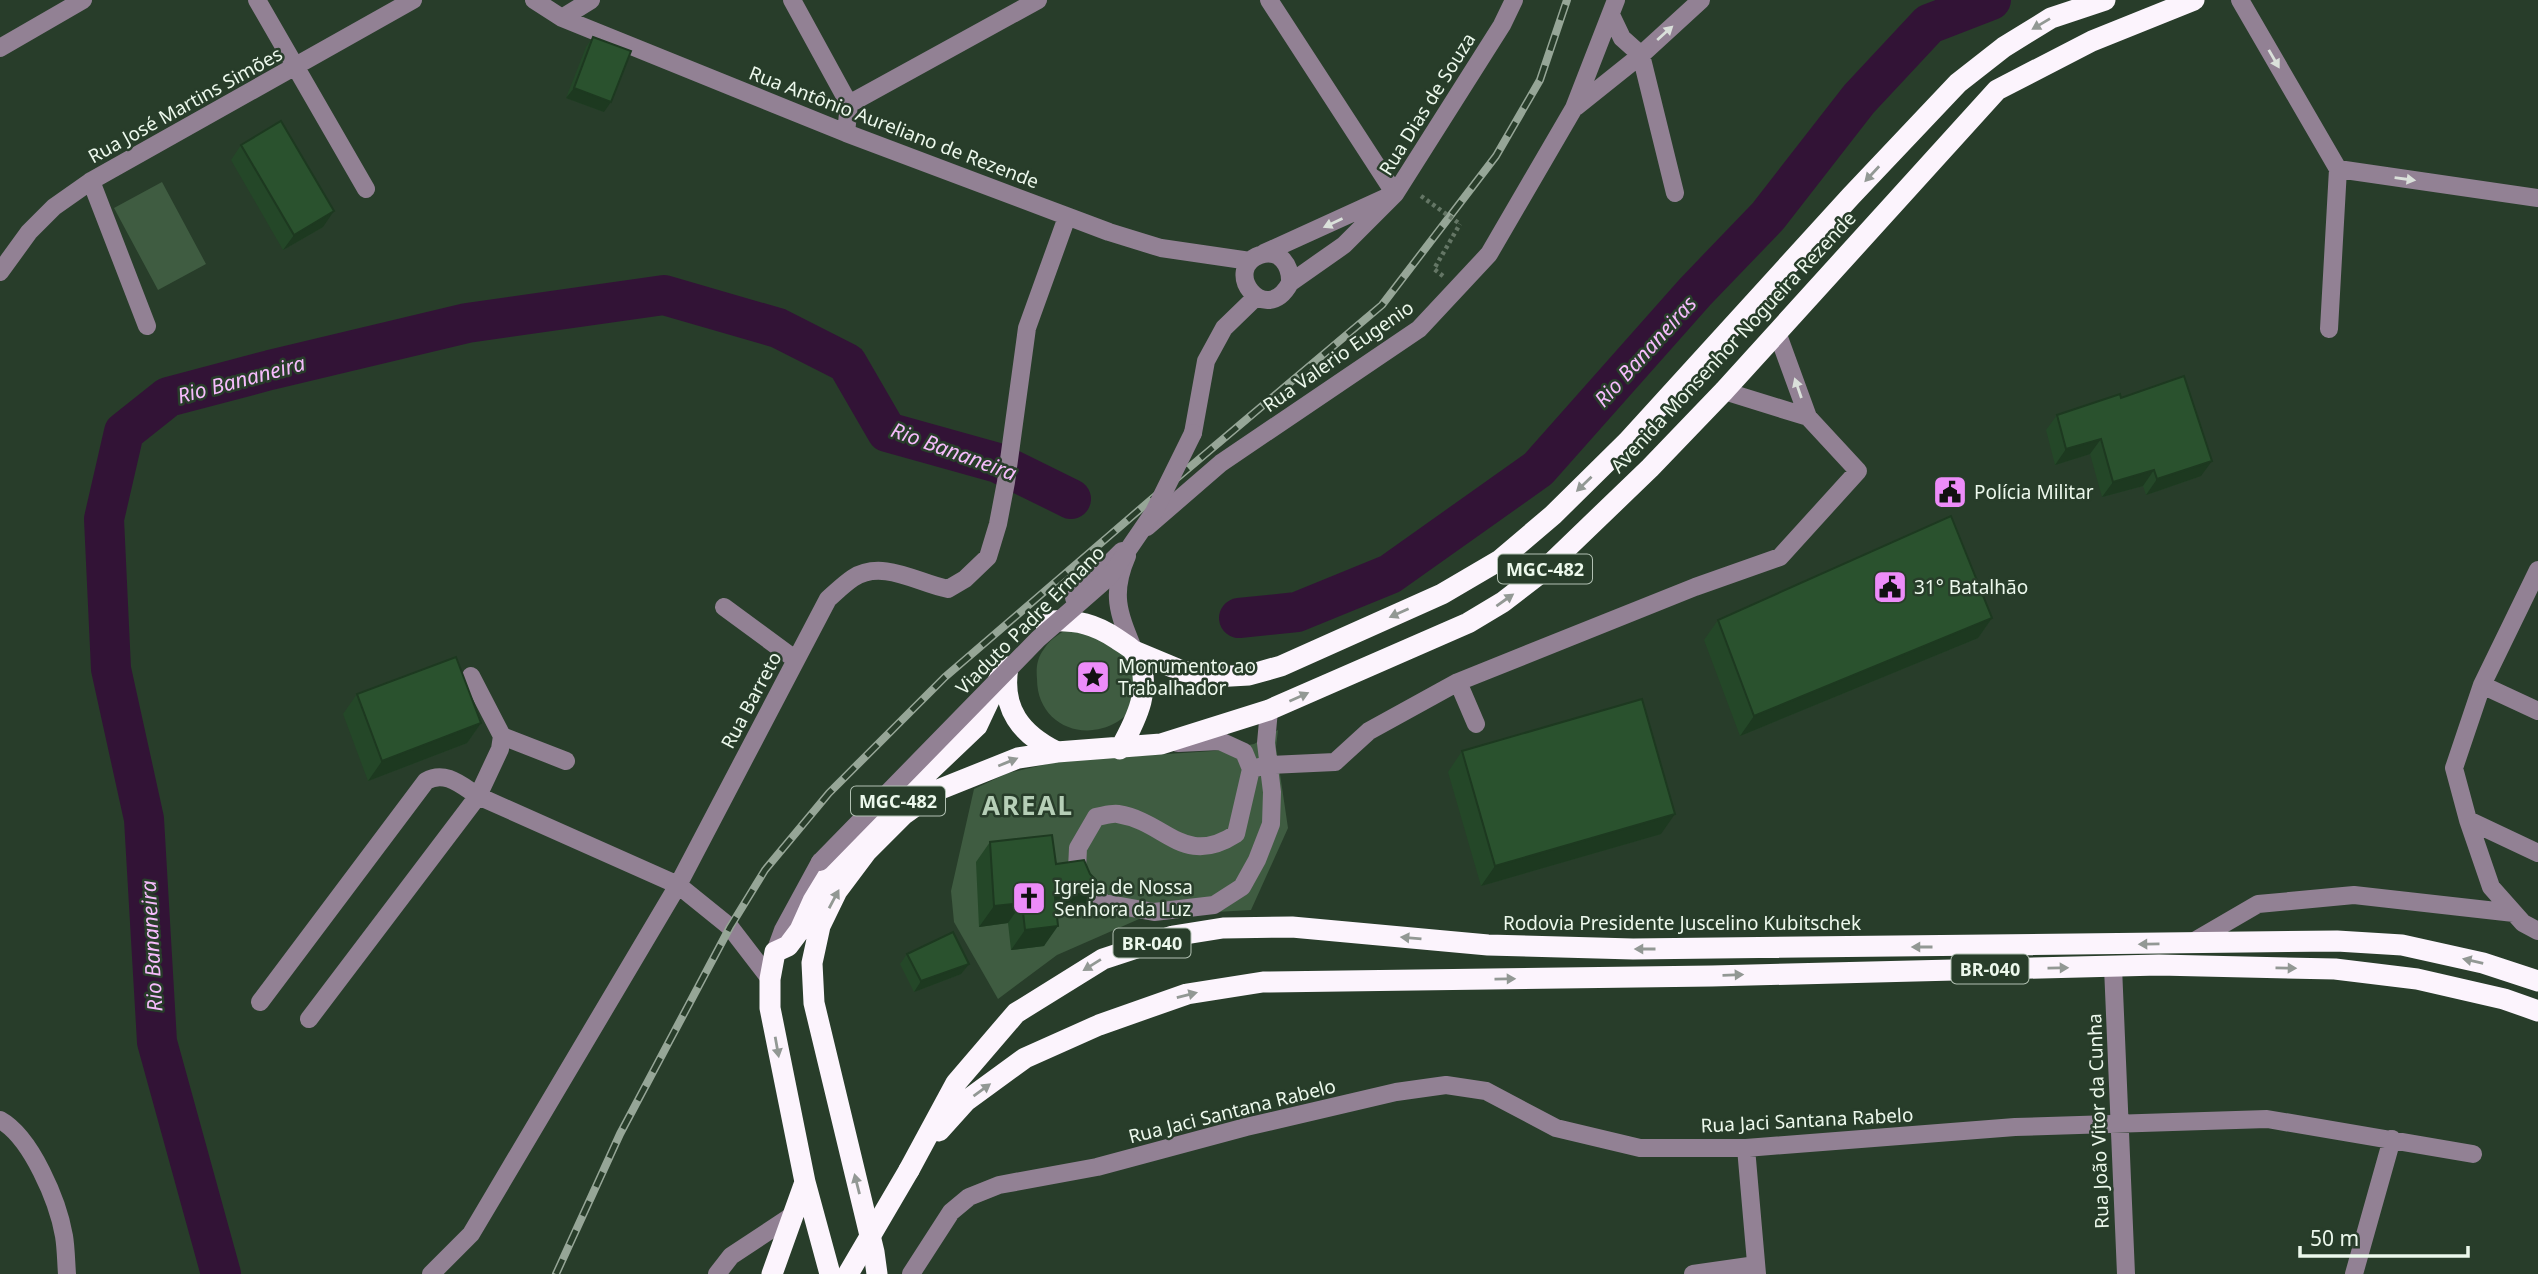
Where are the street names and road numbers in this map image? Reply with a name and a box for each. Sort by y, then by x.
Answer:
street label: Rua Dias de Souza [1373,28,1481,180]
street label: Rua José Martins Simões [83,41,287,169]
street label: Rua Antônio Aureliano de Rezende [745,60,1043,194]
street label: Avenida Monsenhor Nogueira Rezende [1605,206,1861,478]
street label: Rua Valerio Eugenio [1257,294,1419,418]
street label: Viaduto Padre Ermano [950,540,1110,700]
road number: MGC-482 [1498,554,1592,584]
street label: Rua Barreto [715,647,787,753]
road number: MGC-482 [851,786,945,816]
street label: Rodovia Presidente Juscelino Kubitschek [1503,910,1861,936]
road number: BR-040 [1114,928,1190,958]
road number: BR-040 [1952,954,2028,984]
street label: Rua João Vitor da Cunha [2081,1013,2115,1229]
street label: Rua Jaci Santana Rabelo [1126,1073,1338,1149]
street label: Rua Jaci Santana Rabelo [1700,1101,1914,1139]

